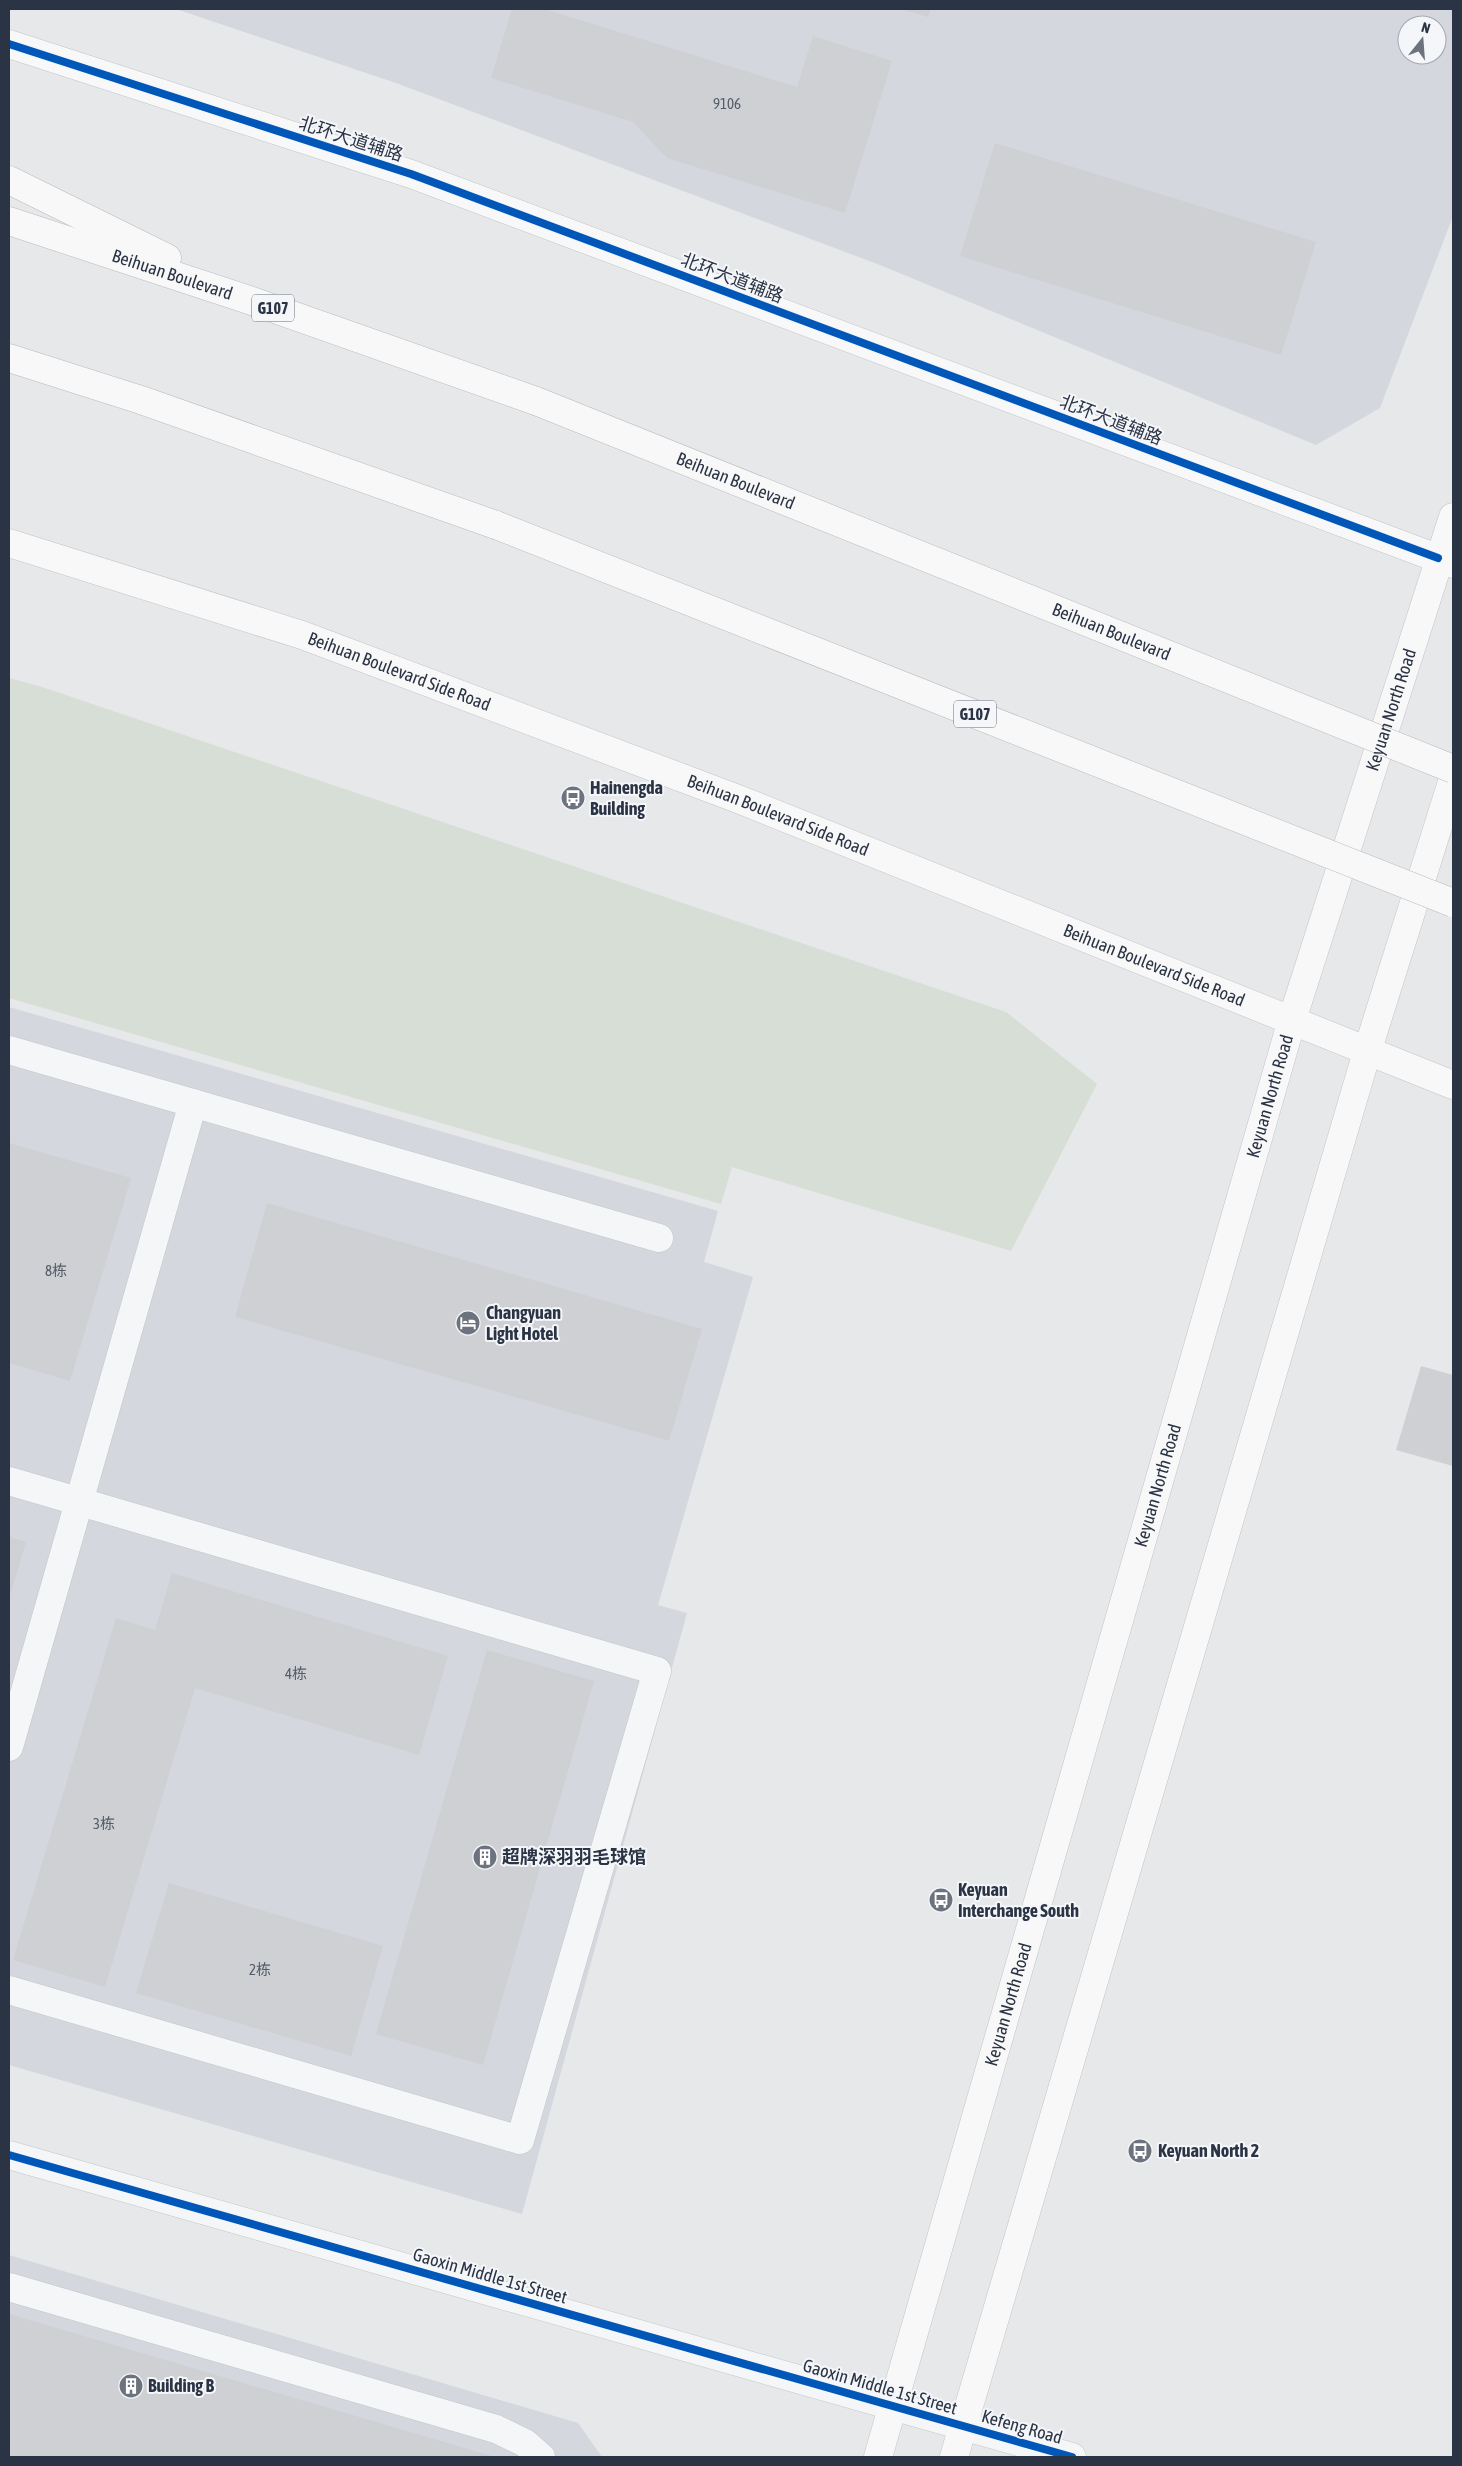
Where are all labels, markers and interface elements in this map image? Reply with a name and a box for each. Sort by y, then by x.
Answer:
north arrow [1397,15,1447,65]
text: N [1420,19,1432,36]
house number: 9106 [713,95,741,112]
street label: 北环大道辅路 [297,112,406,165]
street label: Beihuan Boulevard [110,245,236,304]
street label: 北环大道辅路 [678,248,786,307]
road number: G107 [252,294,294,322]
street label: 北环大道辅路 [1057,390,1165,449]
street label: Beihuan Boulevard [673,447,798,514]
street label: Beihuan Boulevard [1049,598,1174,665]
street label: Beihuan Boulevard Side Road [305,627,494,715]
street label: Keyuan North Road [1361,646,1420,774]
road number: G107 [954,701,996,728]
street label: Beihuan Boulevard Side Road [684,770,872,860]
place label: Hainengda Building [590,777,663,819]
bus stop icon: Hainengda Building [560,785,586,811]
street label: Beihuan Boulevard Side Road [1061,919,1248,1011]
street label: Keyuan North Road [1242,1032,1297,1160]
house number: 8栋 [45,1262,67,1279]
place label: Changyuan Light Hotel [486,1302,561,1344]
hotel icon: Changyuan Light Hotel [455,1310,481,1336]
street label: Keyuan North Road [1130,1421,1185,1549]
house number: 4栋 [285,1665,307,1682]
house number: 3栋 [93,1815,115,1832]
building icon: 超牌深羽羽毛球馆 [472,1844,498,1870]
place label: 超牌深羽羽毛球馆 [502,1846,646,1867]
place label: Keyuan Interchange South [958,1879,1079,1921]
bus stop icon: Keyuan Interchange South [928,1887,954,1913]
street label: Keyuan North Road [980,1940,1036,2068]
house number: 2栋 [249,1961,271,1978]
bus stop icon: Keyuan North 2 [1127,2138,1153,2164]
place label: Keyuan North 2 [1158,2140,1259,2161]
street label: Gaoxin Middle 1st Street [411,2243,570,2308]
street label: Gaoxin Middle 1st Street [801,2354,960,2419]
building icon: Building B [118,2373,144,2399]
place label: Building B [148,2375,215,2396]
street label: Kefeng Road [979,2405,1065,2448]

